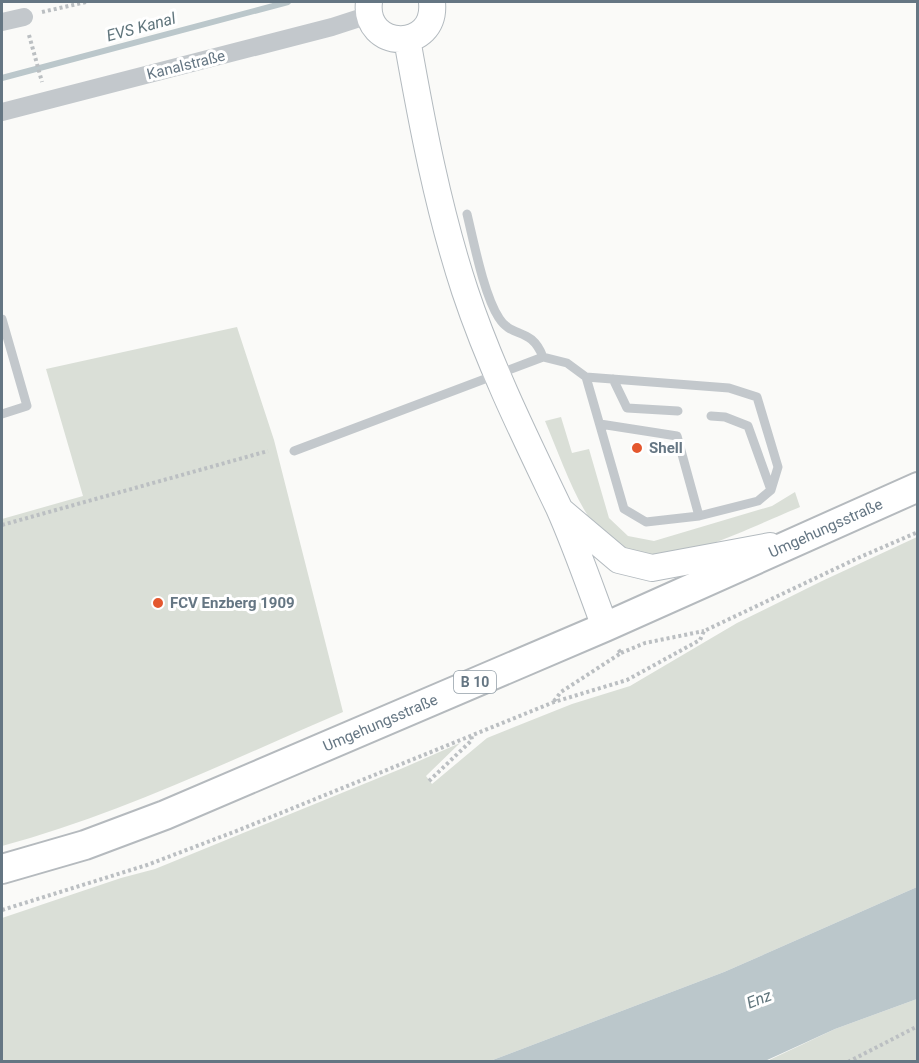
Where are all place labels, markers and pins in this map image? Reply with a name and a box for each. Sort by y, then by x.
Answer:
place label: Shell [649,439,683,457]
marker: Shell [630,441,644,455]
place label: FCV Enzberg 1909 [170,594,295,612]
marker: FCV Enzberg 1909 [151,596,165,610]

